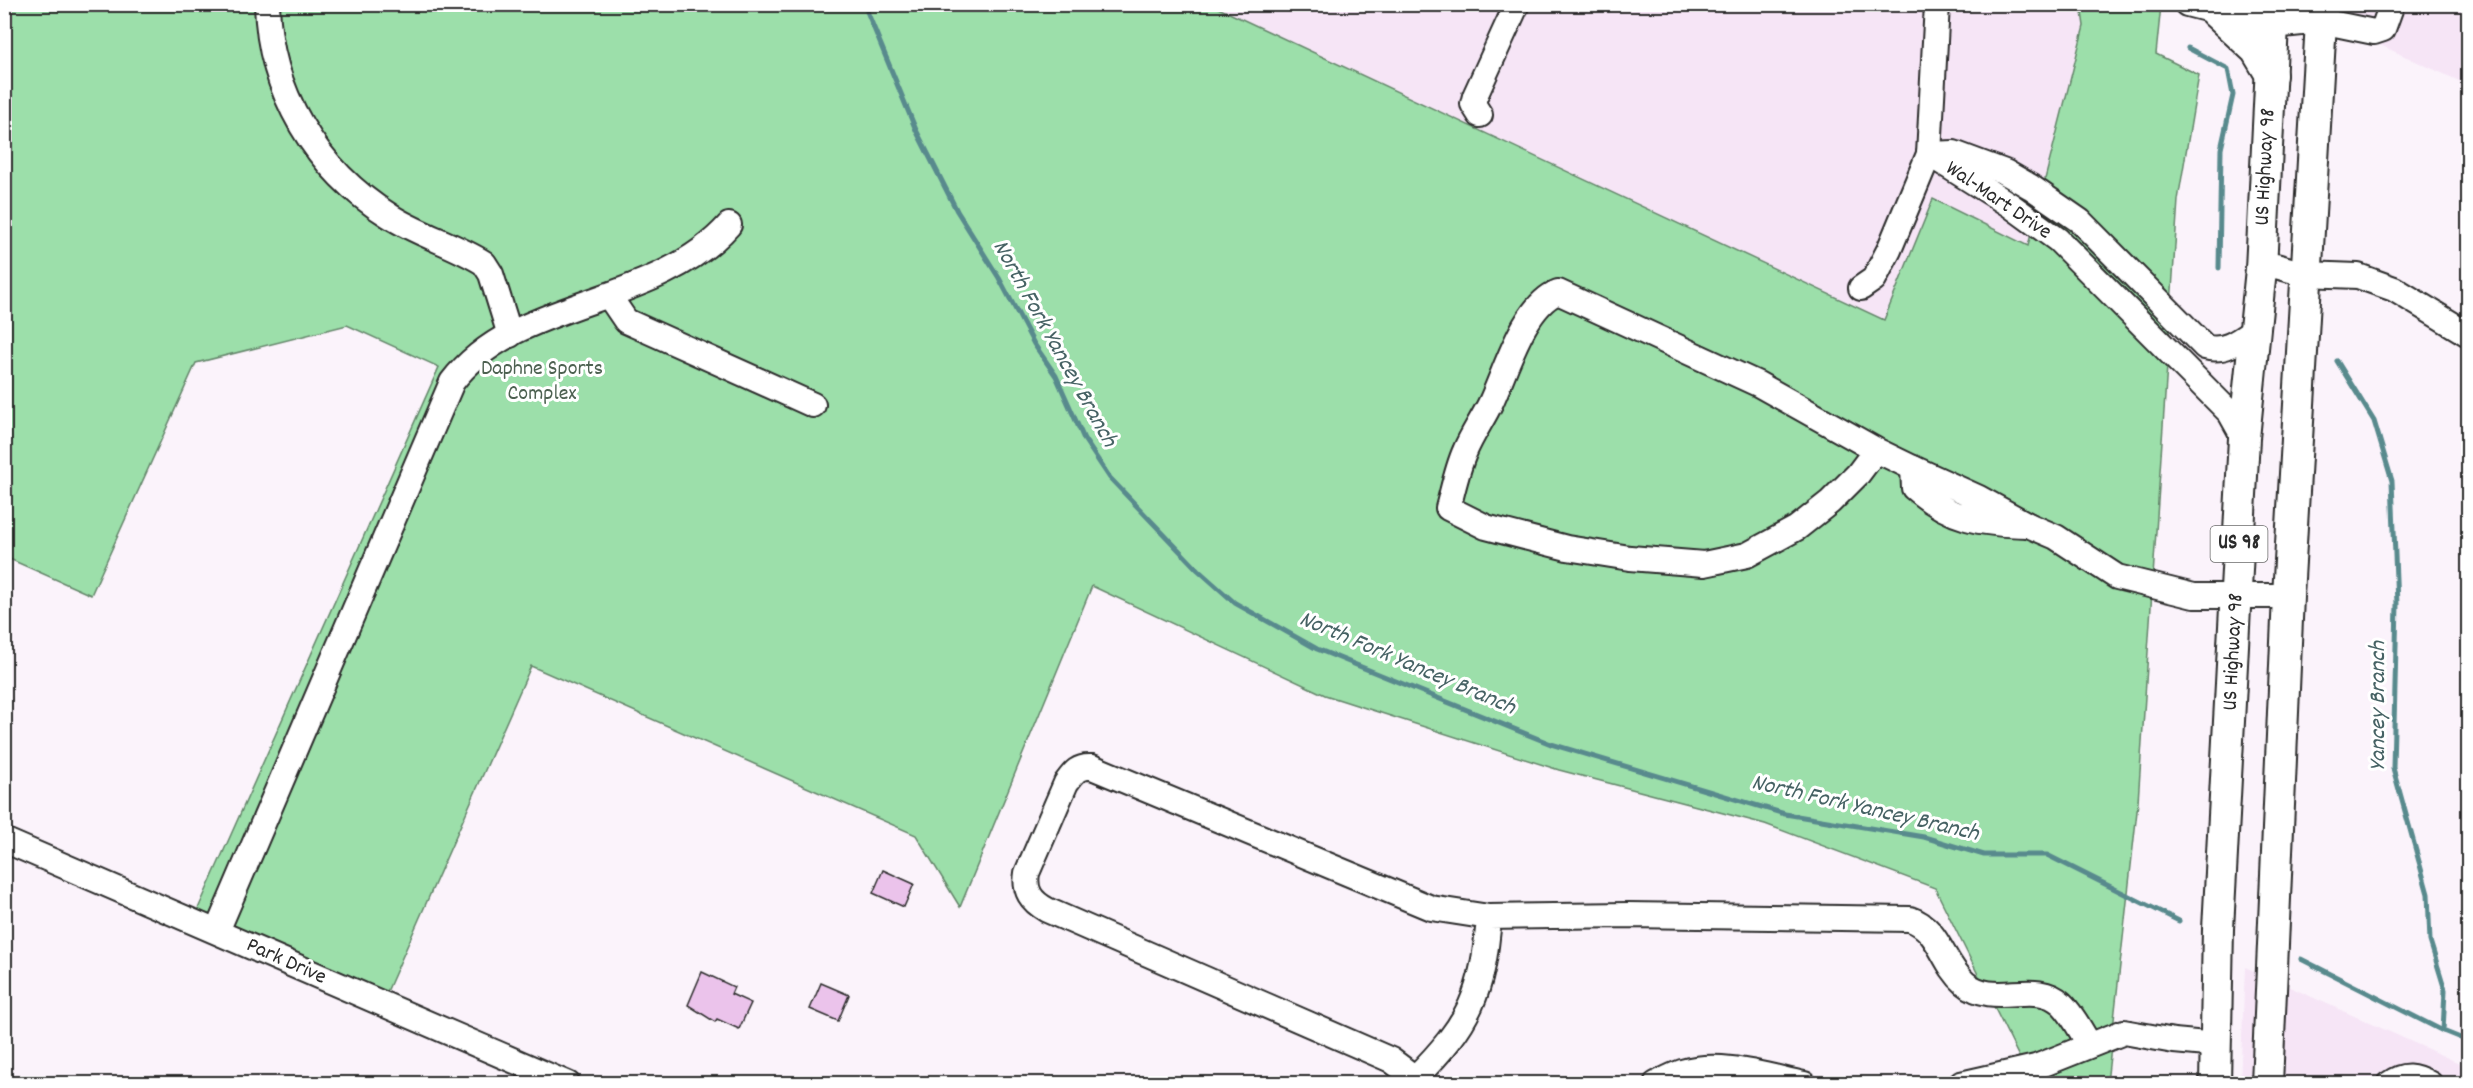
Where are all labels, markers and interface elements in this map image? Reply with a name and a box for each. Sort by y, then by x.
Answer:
street label: US Highway 98 [2247,107,2285,227]
street label: Wal-Mart Drive [1938,154,2058,248]
water label: North Fork Yancey Branch [983,234,1126,455]
park label: Daphne Sports Complex [481,354,603,410]
road number: US 98 [2210,526,2268,562]
street label: US Highway 98 [2215,592,2253,712]
water label: North Fork Yancey Branch [1293,603,1521,725]
water label: Yancey Branch [2362,640,2396,771]
water label: North Fork Yancey Branch [1748,766,1983,852]
street label: Park Drive [241,931,331,993]

